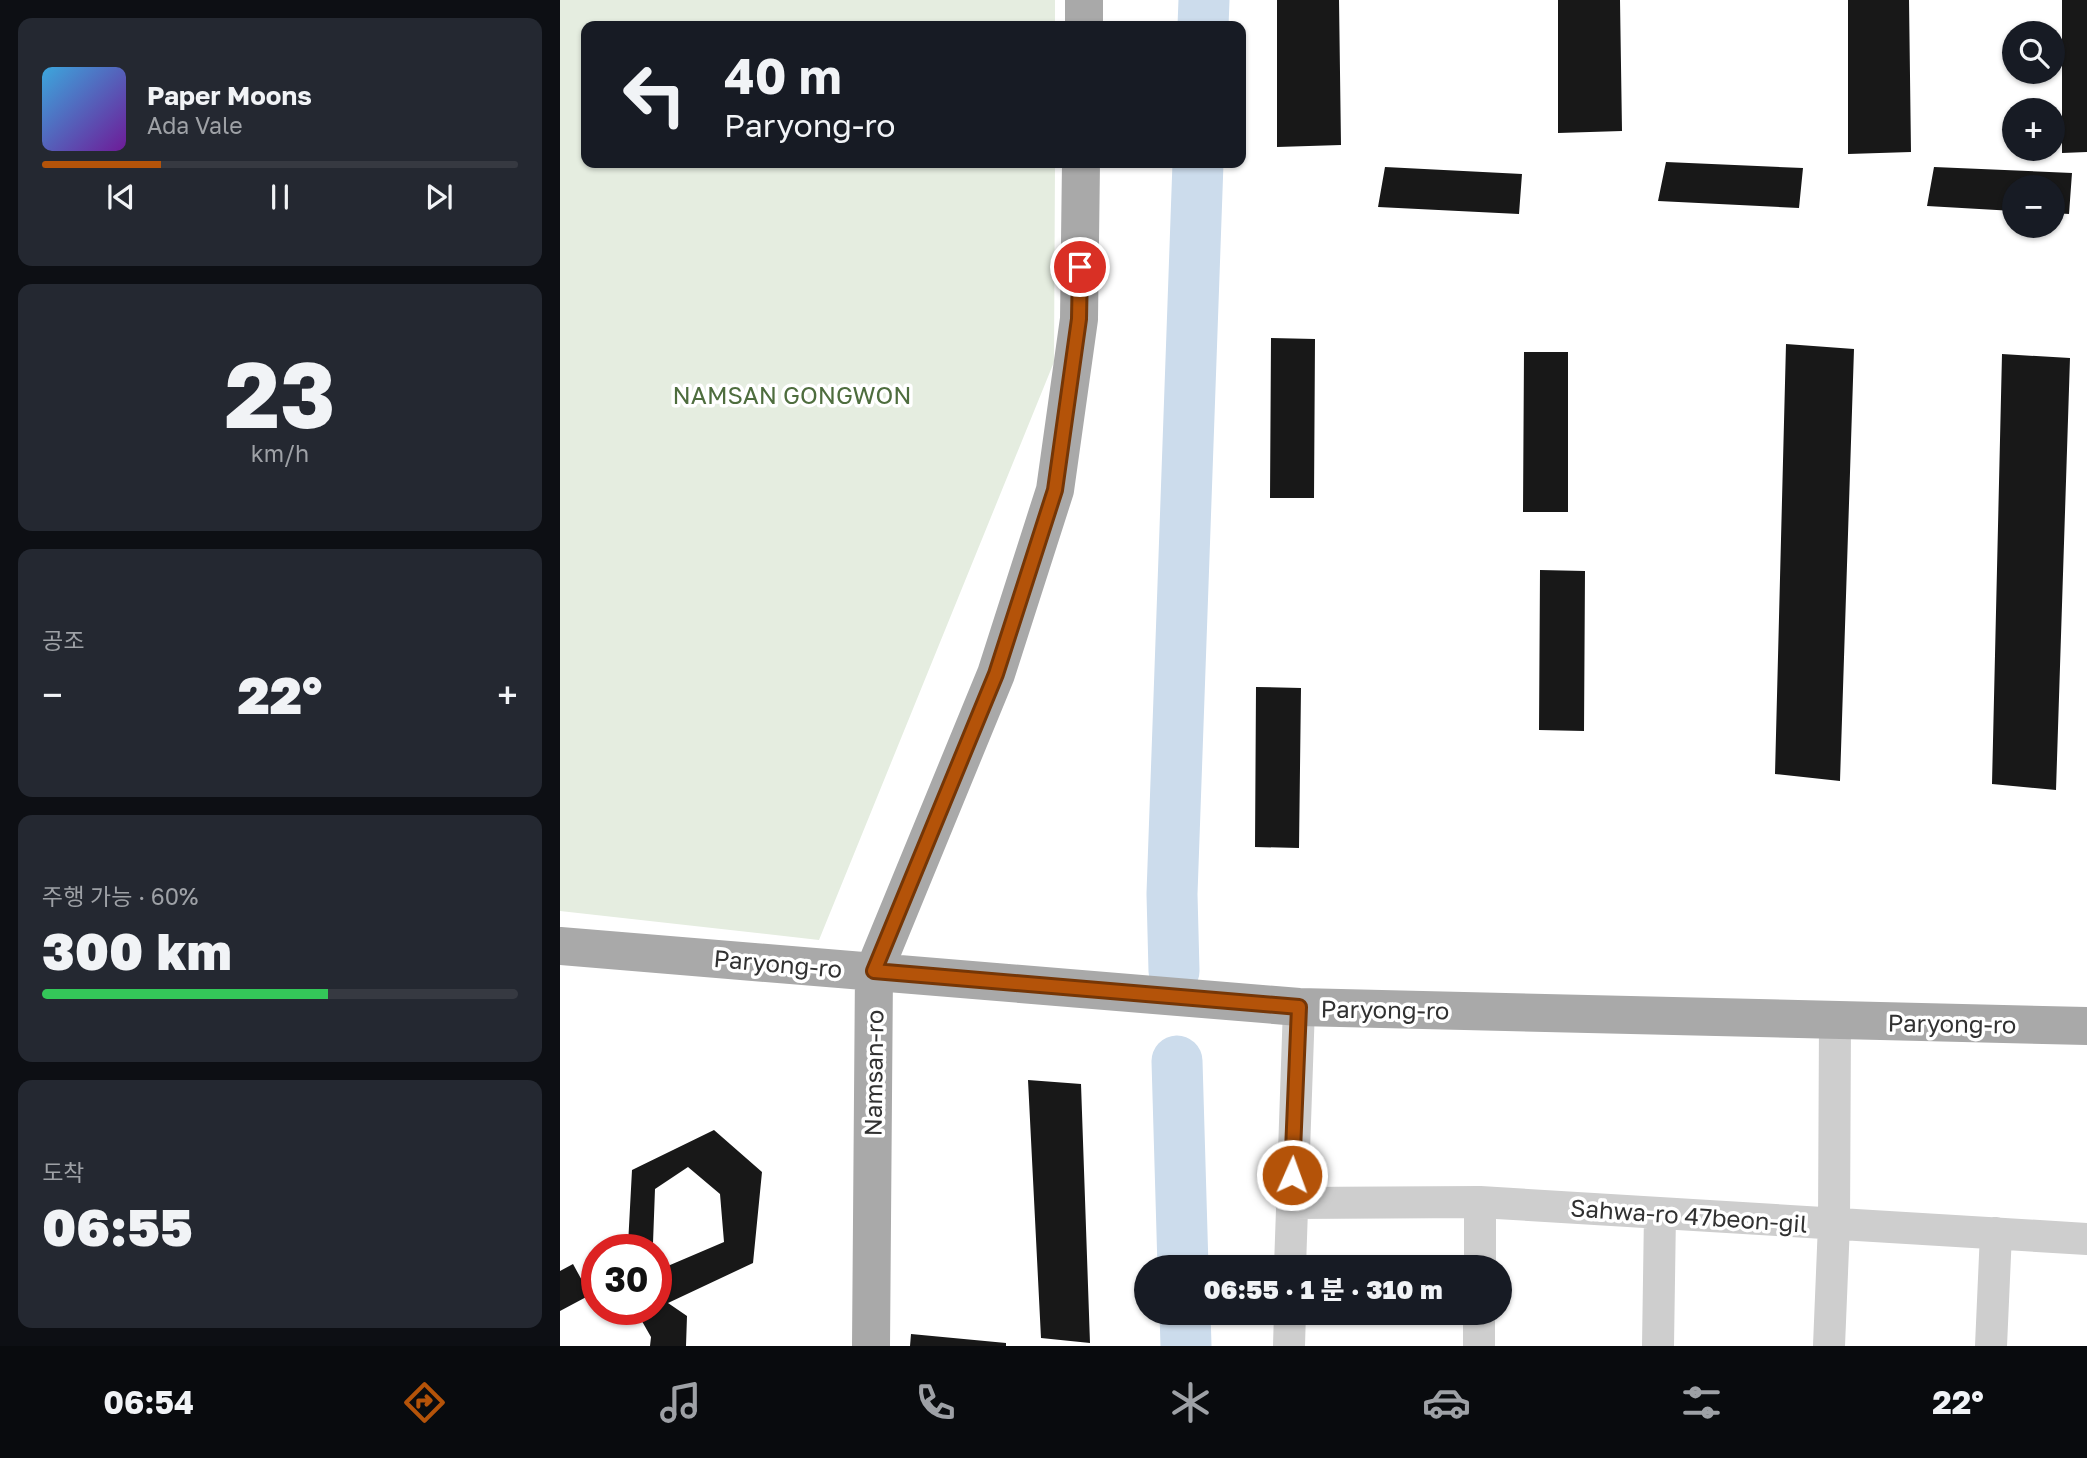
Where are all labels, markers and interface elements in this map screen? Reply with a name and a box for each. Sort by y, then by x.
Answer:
map controls [2002,21,2065,238]
button: search [2002,21,2065,84]
text: 40 m [724,46,842,105]
icon: left [609,49,700,140]
text: Paper Moons [147,80,312,111]
button: + [2002,98,2065,161]
text: Paryong-ro [724,106,896,144]
text: Ada Vale [147,111,243,139]
button: − [2002,175,2065,238]
icon: previous [102,178,140,216]
icon: pause [261,178,299,216]
icon: next [420,178,458,216]
pin [1050,237,1110,297]
icon: arrive [1061,248,1099,286]
text: 23 [224,339,336,448]
park label: NAMSAN GONGWON [673,380,911,409]
text: km/h [251,439,309,467]
text: 공조 [42,626,84,654]
text: 22° [238,663,322,725]
text: − [42,672,63,717]
text: + [497,672,518,717]
text: 주행 가능 · 60% [42,882,198,910]
text: 300 km [42,919,232,981]
street label: Paryong-ro [713,943,843,983]
street label: Paryong-ro [1320,993,1450,1025]
street label: Paryong-ro [1887,1007,2017,1039]
street label: Namsan-ro [857,1009,889,1137]
position arrow [1255,1138,1329,1212]
text: 도착 [42,1158,84,1186]
street label: Sahwa-ro 47beon-gil [1569,1192,1809,1238]
text: 06:55 [42,1195,193,1257]
speed limit sign: 30 [581,1234,672,1325]
text: 06:55 · 1 분 · 310 m [1203,1274,1443,1305]
icon: directions [400,1378,449,1427]
icon: music [656,1378,705,1427]
icon: phone [911,1378,960,1427]
icon: climate [1166,1378,1215,1427]
icon: car [1422,1378,1471,1427]
icon: filters [1677,1378,1726,1427]
text: 06:54 [103,1383,194,1421]
text: 22° [1932,1383,1984,1421]

